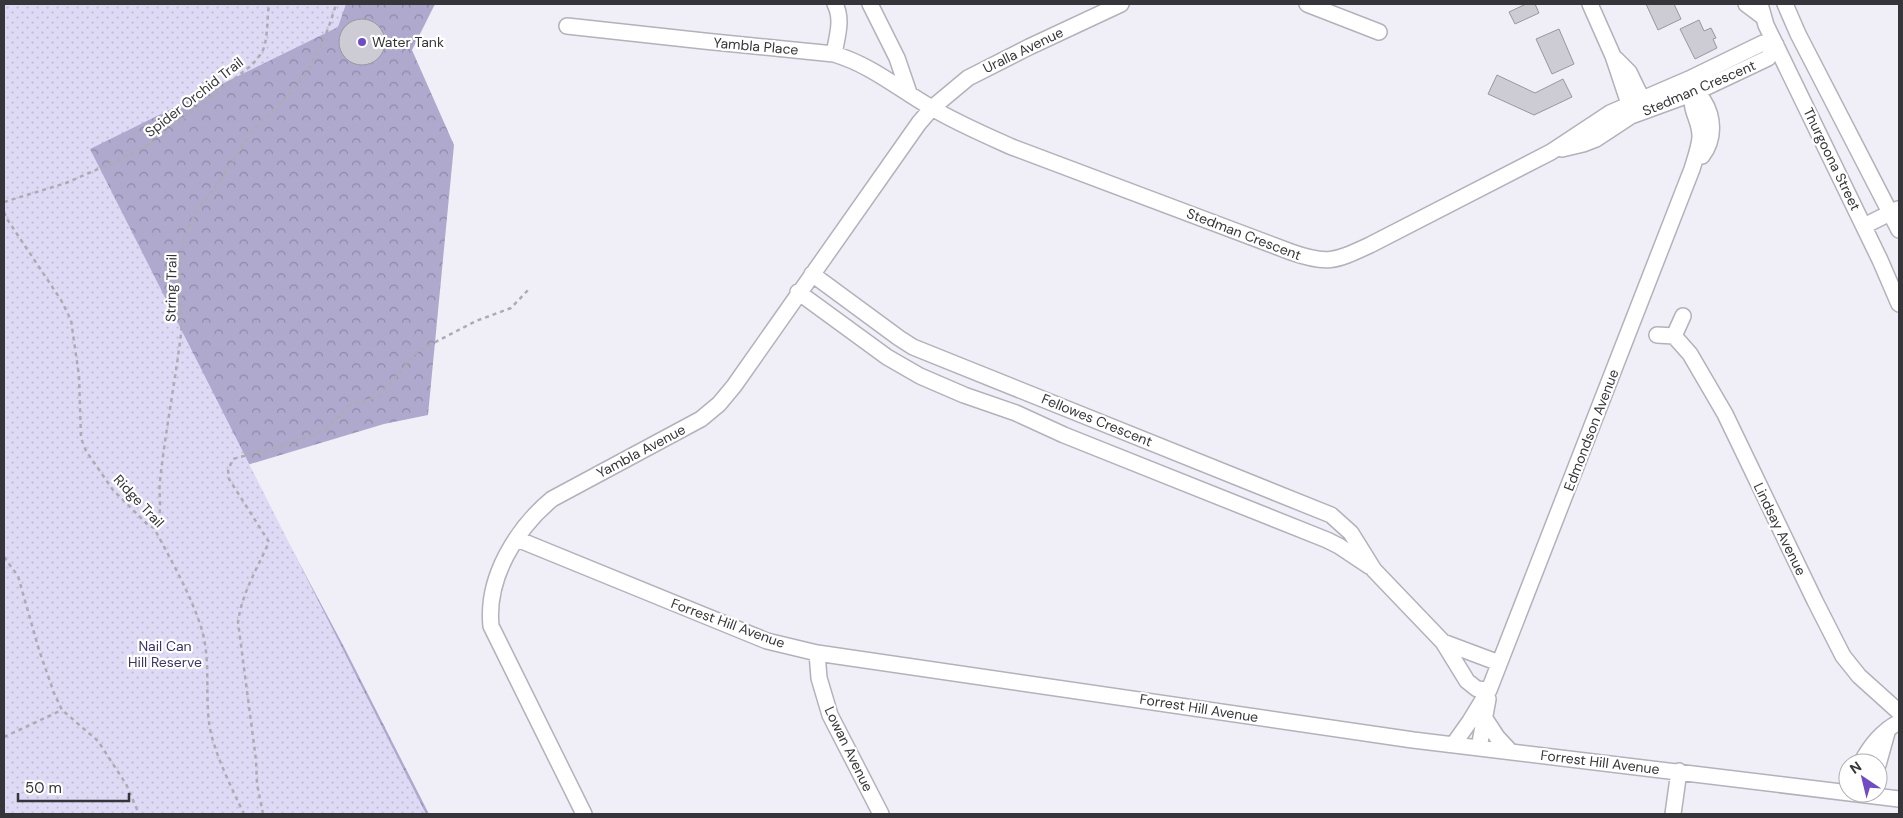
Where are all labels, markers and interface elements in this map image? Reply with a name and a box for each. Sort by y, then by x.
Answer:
street label: Uralla Avenue [980,23,1066,77]
place label: Water Tank [372,33,444,51]
street label: Yambla Place [713,33,799,59]
marker: Water Tank [356,36,368,48]
street label: Spider Orchid Trail [141,53,247,141]
street label: Stedman Crescent [1640,56,1758,120]
street label: Thurgoona Street [1799,105,1865,213]
street label: Stedman Crescent [1184,204,1304,264]
street label: String Trail [161,254,181,322]
street label: Edmondson Avenue [1559,367,1623,493]
street label: Fellowes Crescent [1039,390,1155,450]
street label: Yambla Avenue [594,420,689,482]
street label: Ridge Trail [110,471,168,531]
street label: Lindsay Avenue [1750,480,1810,578]
street label: Forrest Hill Avenue [669,594,787,652]
park label: Nail Can Hill Reserve [128,637,202,671]
street label: Forrest Hill Avenue [1138,690,1260,726]
street label: Lowan Avenue [821,703,877,795]
street label: Forrest Hill Avenue [1539,746,1661,778]
north arrow [1838,753,1888,803]
text: N [1846,757,1865,778]
scale bar [18,770,129,802]
text: 50 m [25,778,62,798]

